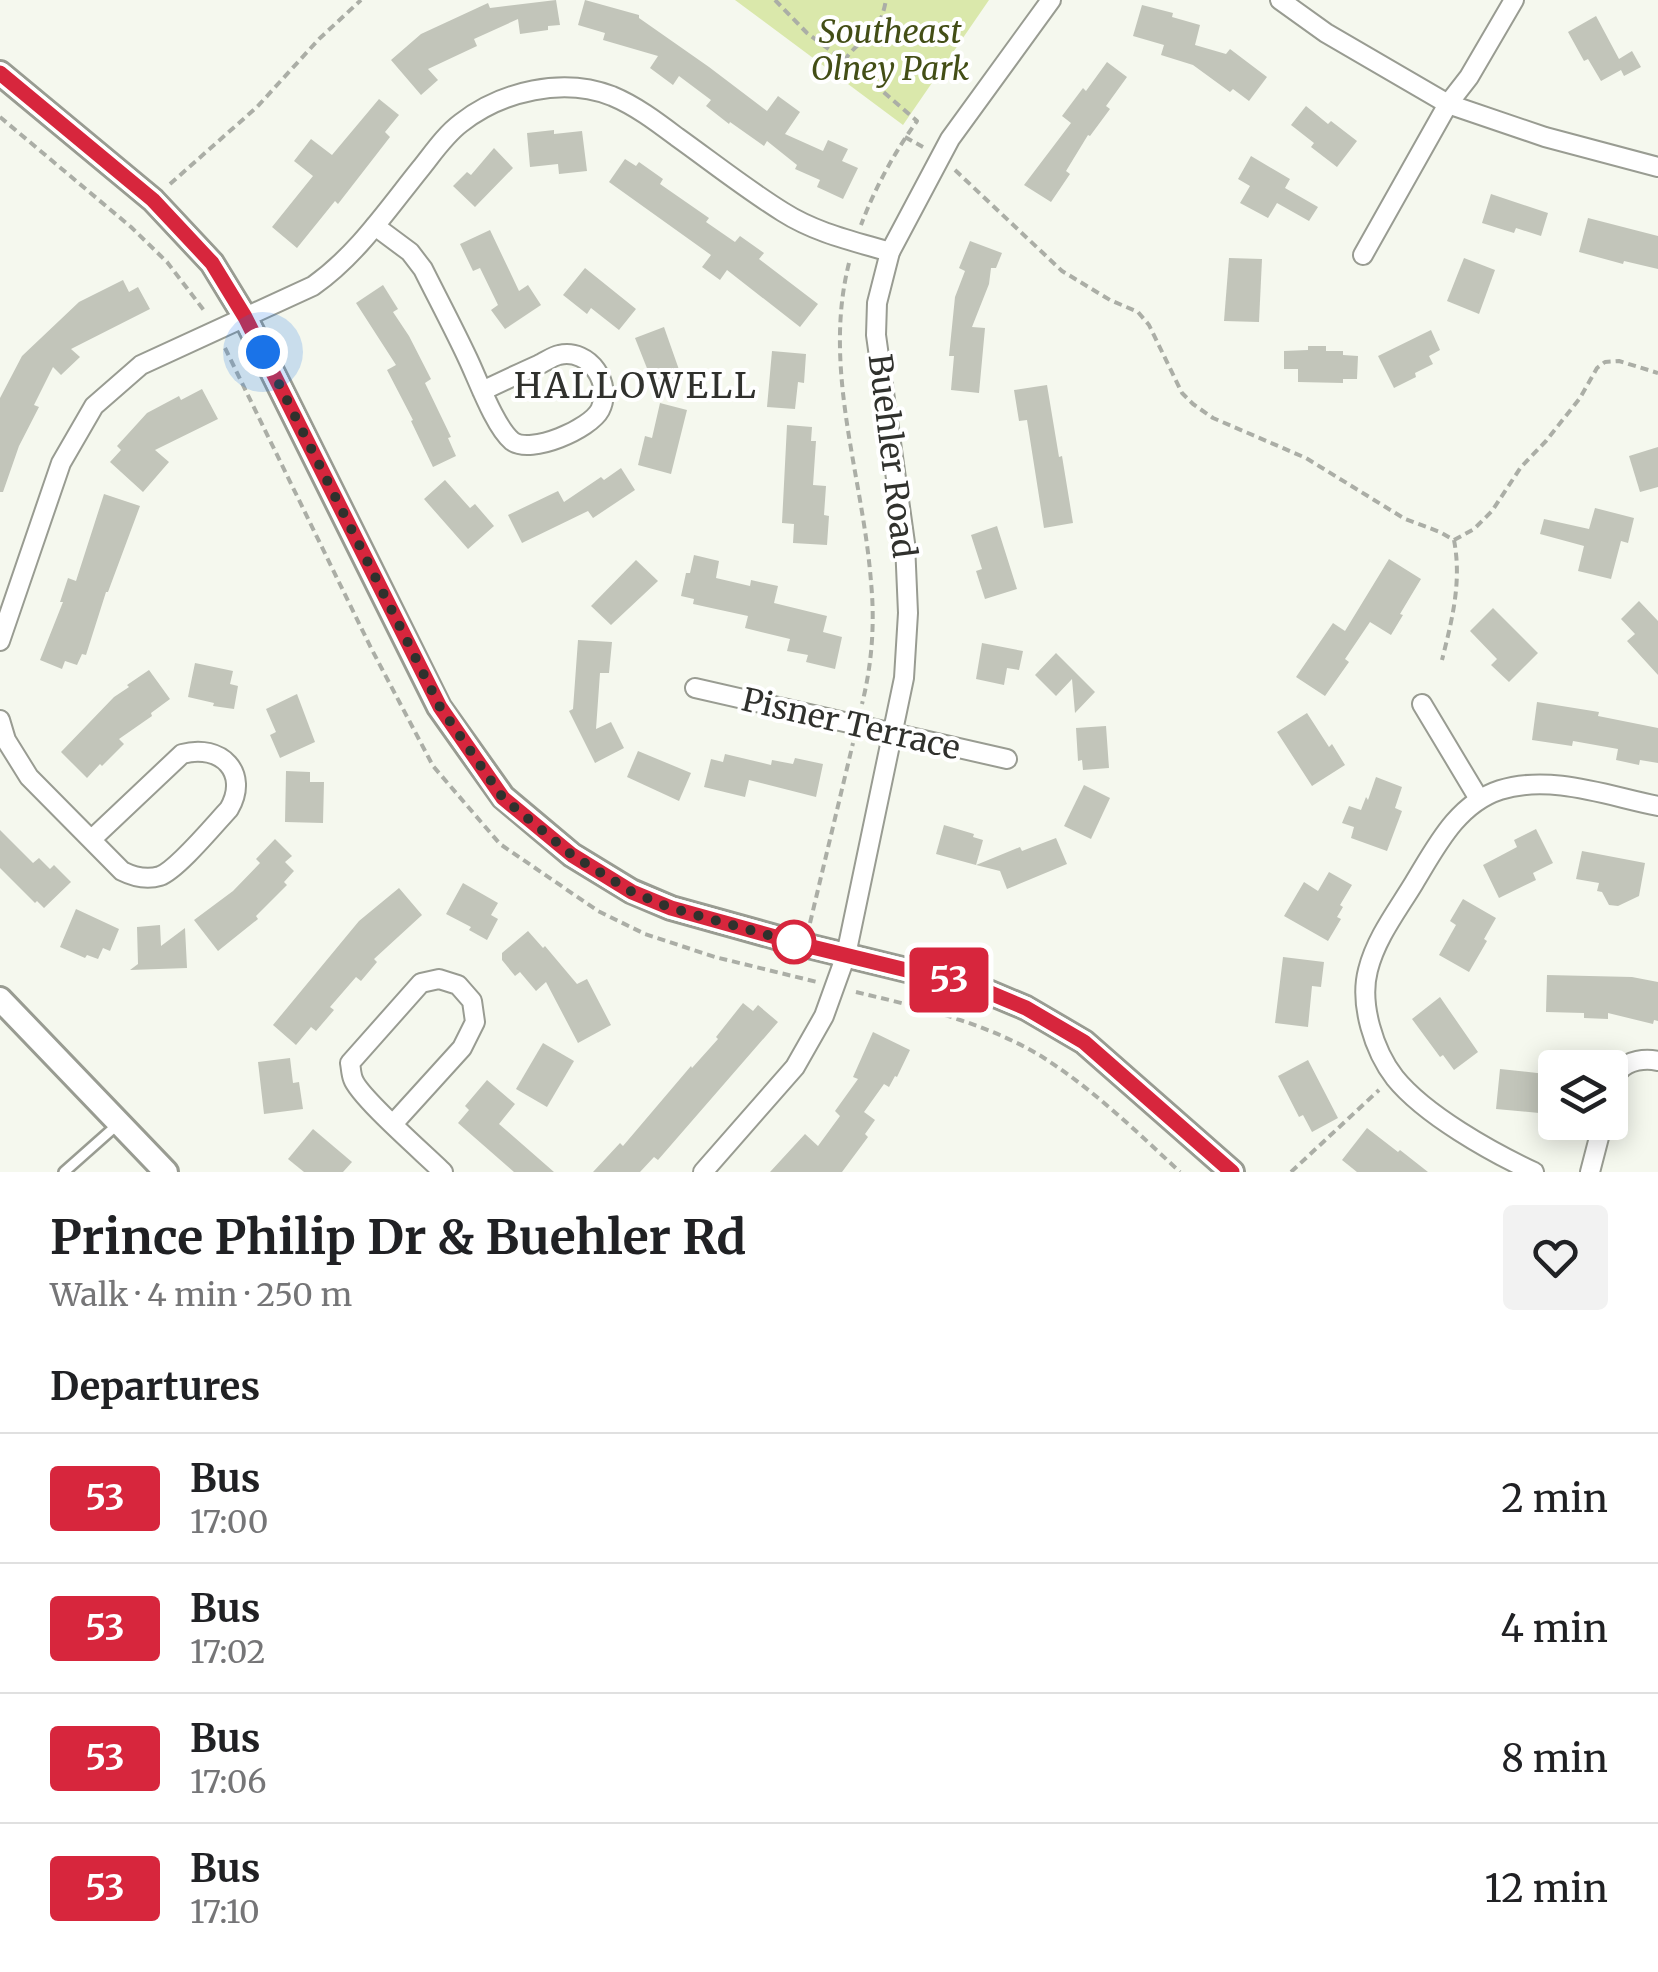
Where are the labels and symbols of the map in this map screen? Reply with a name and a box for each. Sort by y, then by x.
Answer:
park label: Southeast Olney Park [811,12,970,89]
your location [238,327,288,377]
street label: Buehler Road [860,352,924,560]
district label: HALLOWELL [514,364,758,408]
street label: Pisner Terrace [738,679,964,769]
unlabelled marker [773,921,815,963]
line badge: 53 [904,948,994,1012]

